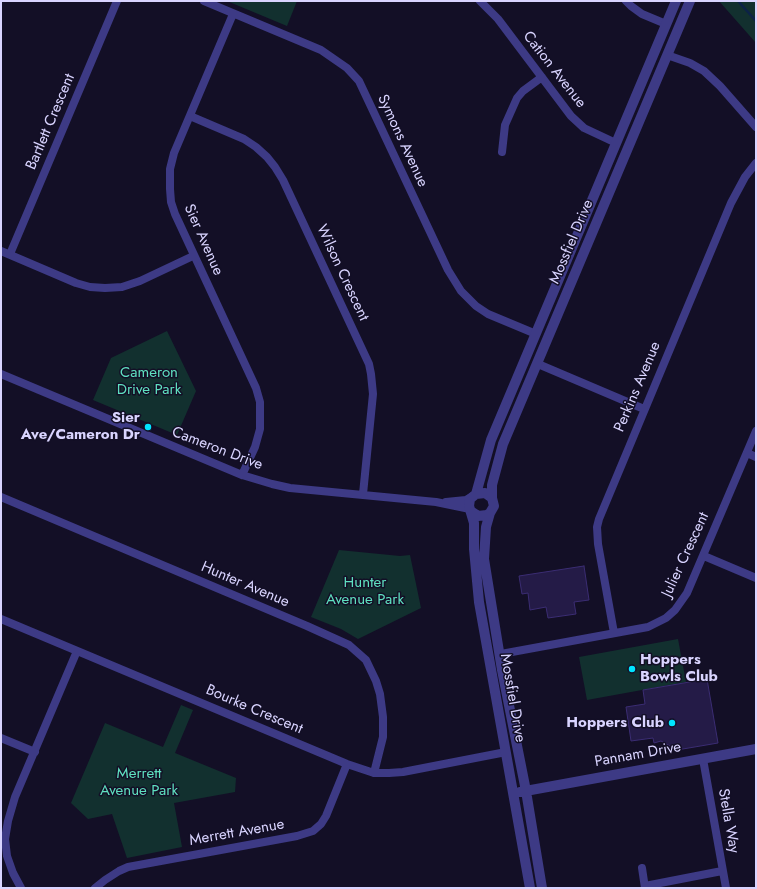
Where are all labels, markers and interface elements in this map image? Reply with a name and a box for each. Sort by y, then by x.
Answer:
street label: Cation Avenue [519,28,589,112]
street label: Bartlett Crescent [23,71,79,173]
street label: Symons Avenue [373,92,431,190]
street label: Mossfiel Drive [546,197,598,287]
street label: Sier Avenue [179,202,227,278]
street label: Wilson Crescent [312,222,372,324]
street label: Perkins Avenue [611,339,665,435]
park label: Cameron Drive Park [117,364,181,399]
place label: Sier Ave/Cameron Dr [21,409,140,444]
marker: Sier Ave/Cameron Dr [143,422,153,432]
street label: Cameron Drive [169,423,265,475]
street label: Julier Crescent [659,510,713,600]
street label: Hunter Avenue [198,558,292,612]
park label: Hunter Avenue Park [326,574,404,609]
place label: Hoppers Bowls Club [640,651,718,686]
street label: Mossfiel Drive [495,652,529,744]
marker: Hoppers Bowls Club [627,664,637,674]
street label: Bourke Crescent [203,681,305,739]
place label: Hoppers Club [566,714,664,732]
marker: Hoppers Club [667,718,677,728]
street label: Pannam Drive [593,739,683,771]
park label: Merrett Avenue Park [100,765,178,800]
street label: Stella Way [713,787,743,855]
street label: Merrett Avenue [188,816,286,850]

